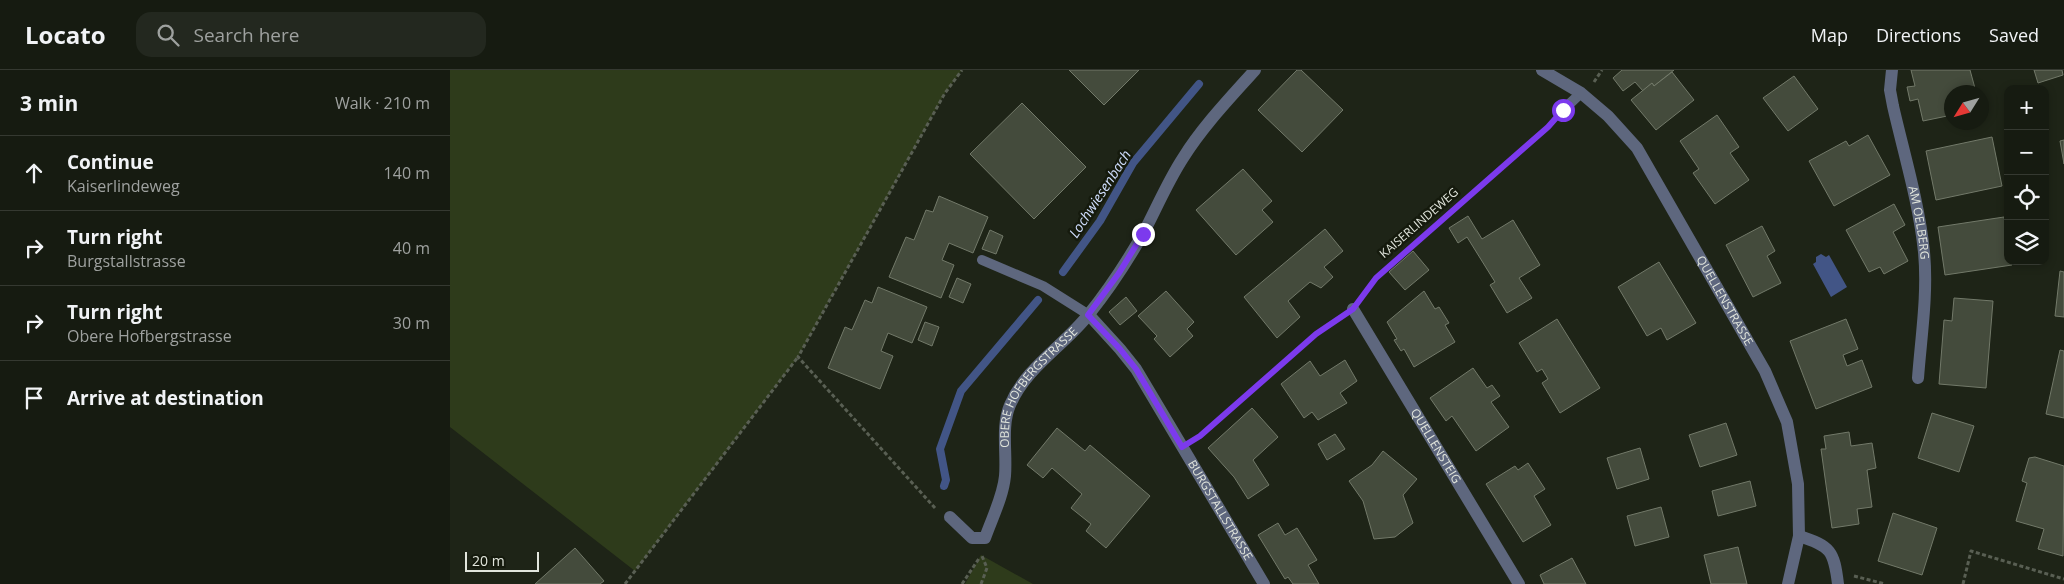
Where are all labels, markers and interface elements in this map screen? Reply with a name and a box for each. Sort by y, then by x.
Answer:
search box [136,12,486,57]
text: Locato [25,18,106,51]
icon: search [154,21,182,49]
text: Search here [194,22,299,48]
text: Map [1811,23,1848,47]
text: Directions [1876,23,1961,47]
text: Saved [1989,23,2039,47]
north arrow [1944,85,1989,130]
map controls [2004,85,2049,265]
button: + [2004,85,2049,130]
text: 3 min [20,89,78,117]
text: Walk · 210 m [335,92,430,114]
route start [1552,99,1575,122]
button: − [2004,130,2049,175]
water label: Lochwiesenbach [1064,146,1135,241]
text: Continue [67,149,154,175]
icon: ahead [20,159,48,187]
text: 140 m [384,162,430,184]
text: Kaiserlindeweg [67,175,180,197]
button: locate [2004,175,2049,220]
street label: KAISERLINDEWEG [1376,184,1462,262]
street label: AM OELBERG [1905,184,1934,260]
button: layers [2004,220,2049,265]
route end [1132,223,1155,246]
text: Turn right [67,224,162,250]
icon: right [20,234,48,262]
text: 40 m [393,237,430,259]
text: Burgstallstrasse [67,250,186,272]
street label: QUELLENSTRASSE [1693,252,1758,349]
text: Turn right [67,299,162,325]
icon: right [20,309,48,337]
text: 30 m [393,312,430,334]
street label: OBERE HOFBERGSTRASSE [996,323,1081,448]
text: Obere Hofbergstrasse [67,325,232,347]
icon: arrive [20,384,48,412]
text: Arrive at destination [67,385,264,411]
street label: QUELLENSTEIG [1407,405,1465,486]
street label: BURGSTALLSTRASSE [1184,457,1257,563]
scale bar [465,549,539,572]
text: 20 m [472,551,505,570]

